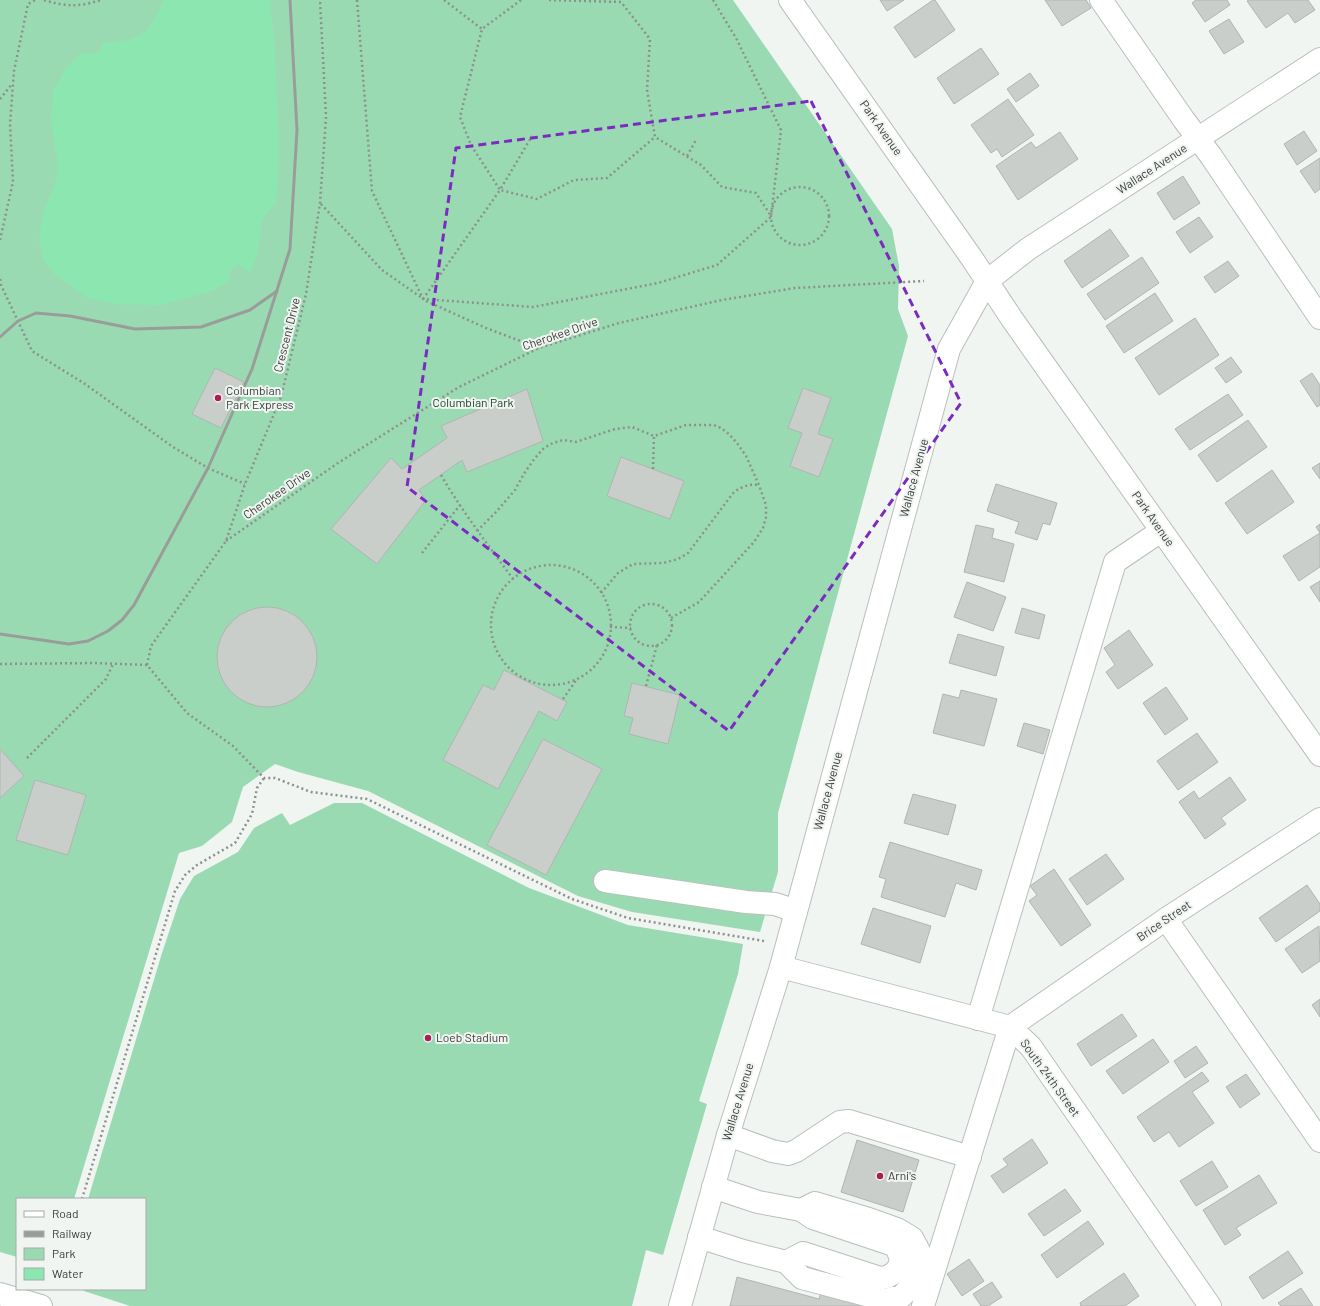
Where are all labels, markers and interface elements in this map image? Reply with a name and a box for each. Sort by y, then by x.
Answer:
street label: Park Avenue [858,97,906,158]
street label: Wallace Avenue [1114,140,1189,196]
street label: Crescent Drive [270,296,302,373]
street label: Cherokee Drive [520,314,599,352]
place label: Columbian Park Express [226,383,294,411]
marker: Columbian Park Express [213,393,223,403]
park label: Columbian Park [432,395,514,409]
street label: Wallace Avenue [896,437,930,519]
street label: Cherokee Drive [240,465,313,521]
street label: Park Avenue [1130,488,1178,549]
street label: Wallace Avenue [810,750,844,832]
street label: Brice Street [1134,897,1193,944]
place label: Loeb Stadium [436,1030,508,1044]
marker: Loeb Stadium [423,1033,433,1043]
street label: South 24th Street [1018,1036,1084,1119]
street label: Wallace Avenue [719,1061,756,1142]
place label: Arni's [888,1168,916,1182]
marker: Arni's [875,1171,885,1181]
legend [16,1198,146,1290]
text: Road [52,1206,79,1220]
text: Railway [52,1226,92,1240]
text: Park [52,1246,76,1260]
text: Water [52,1266,84,1280]

